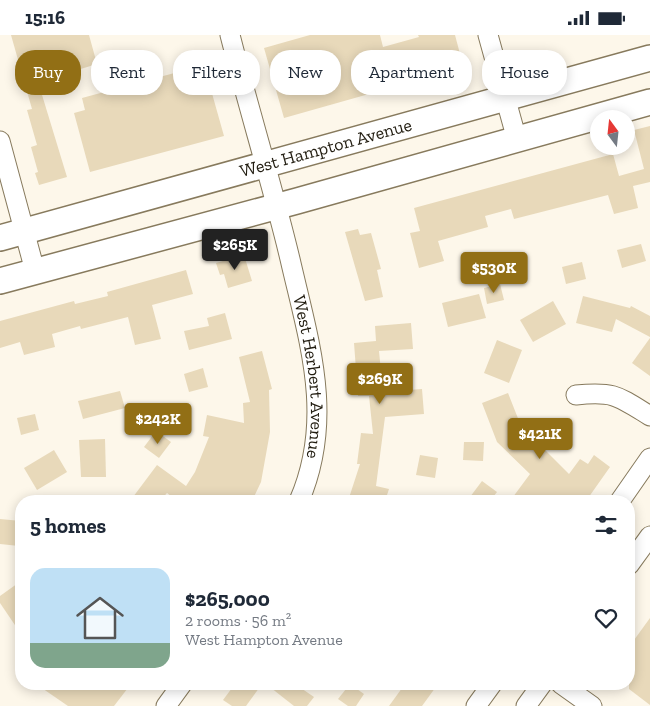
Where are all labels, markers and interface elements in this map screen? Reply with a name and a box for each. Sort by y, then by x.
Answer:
text: 15:16 [25,6,65,29]
chip: Buy [15,50,81,95]
chip: Rent [91,50,163,95]
chip: Filters [173,50,260,95]
chip: New [270,50,341,95]
chip: Apartment [351,50,472,95]
chip: House [482,50,567,95]
north arrow [590,110,635,155]
map controls [590,110,635,155]
street label: West Hampton Avenue [237,113,414,182]
pin: $265K [200,229,270,271]
text: $265K [213,235,257,254]
pin: $530K [459,251,529,294]
text: $530K [472,258,516,277]
street label: West Herbert Avenue [288,293,328,461]
pin: $269K [345,363,415,405]
text: $269K [358,369,402,388]
pin: $242K [123,403,193,445]
text: $242K [136,409,180,428]
pin: $421K [505,417,575,460]
text: $421K [519,424,561,443]
icon: filters [592,511,620,539]
text: 5 homes [30,513,106,538]
text: $265,000 [185,586,270,611]
icon: home [70,588,130,648]
icon: heart [592,604,620,632]
text: 2 rooms · 56 m² [185,611,291,630]
text: West Hampton Avenue [185,630,343,649]

